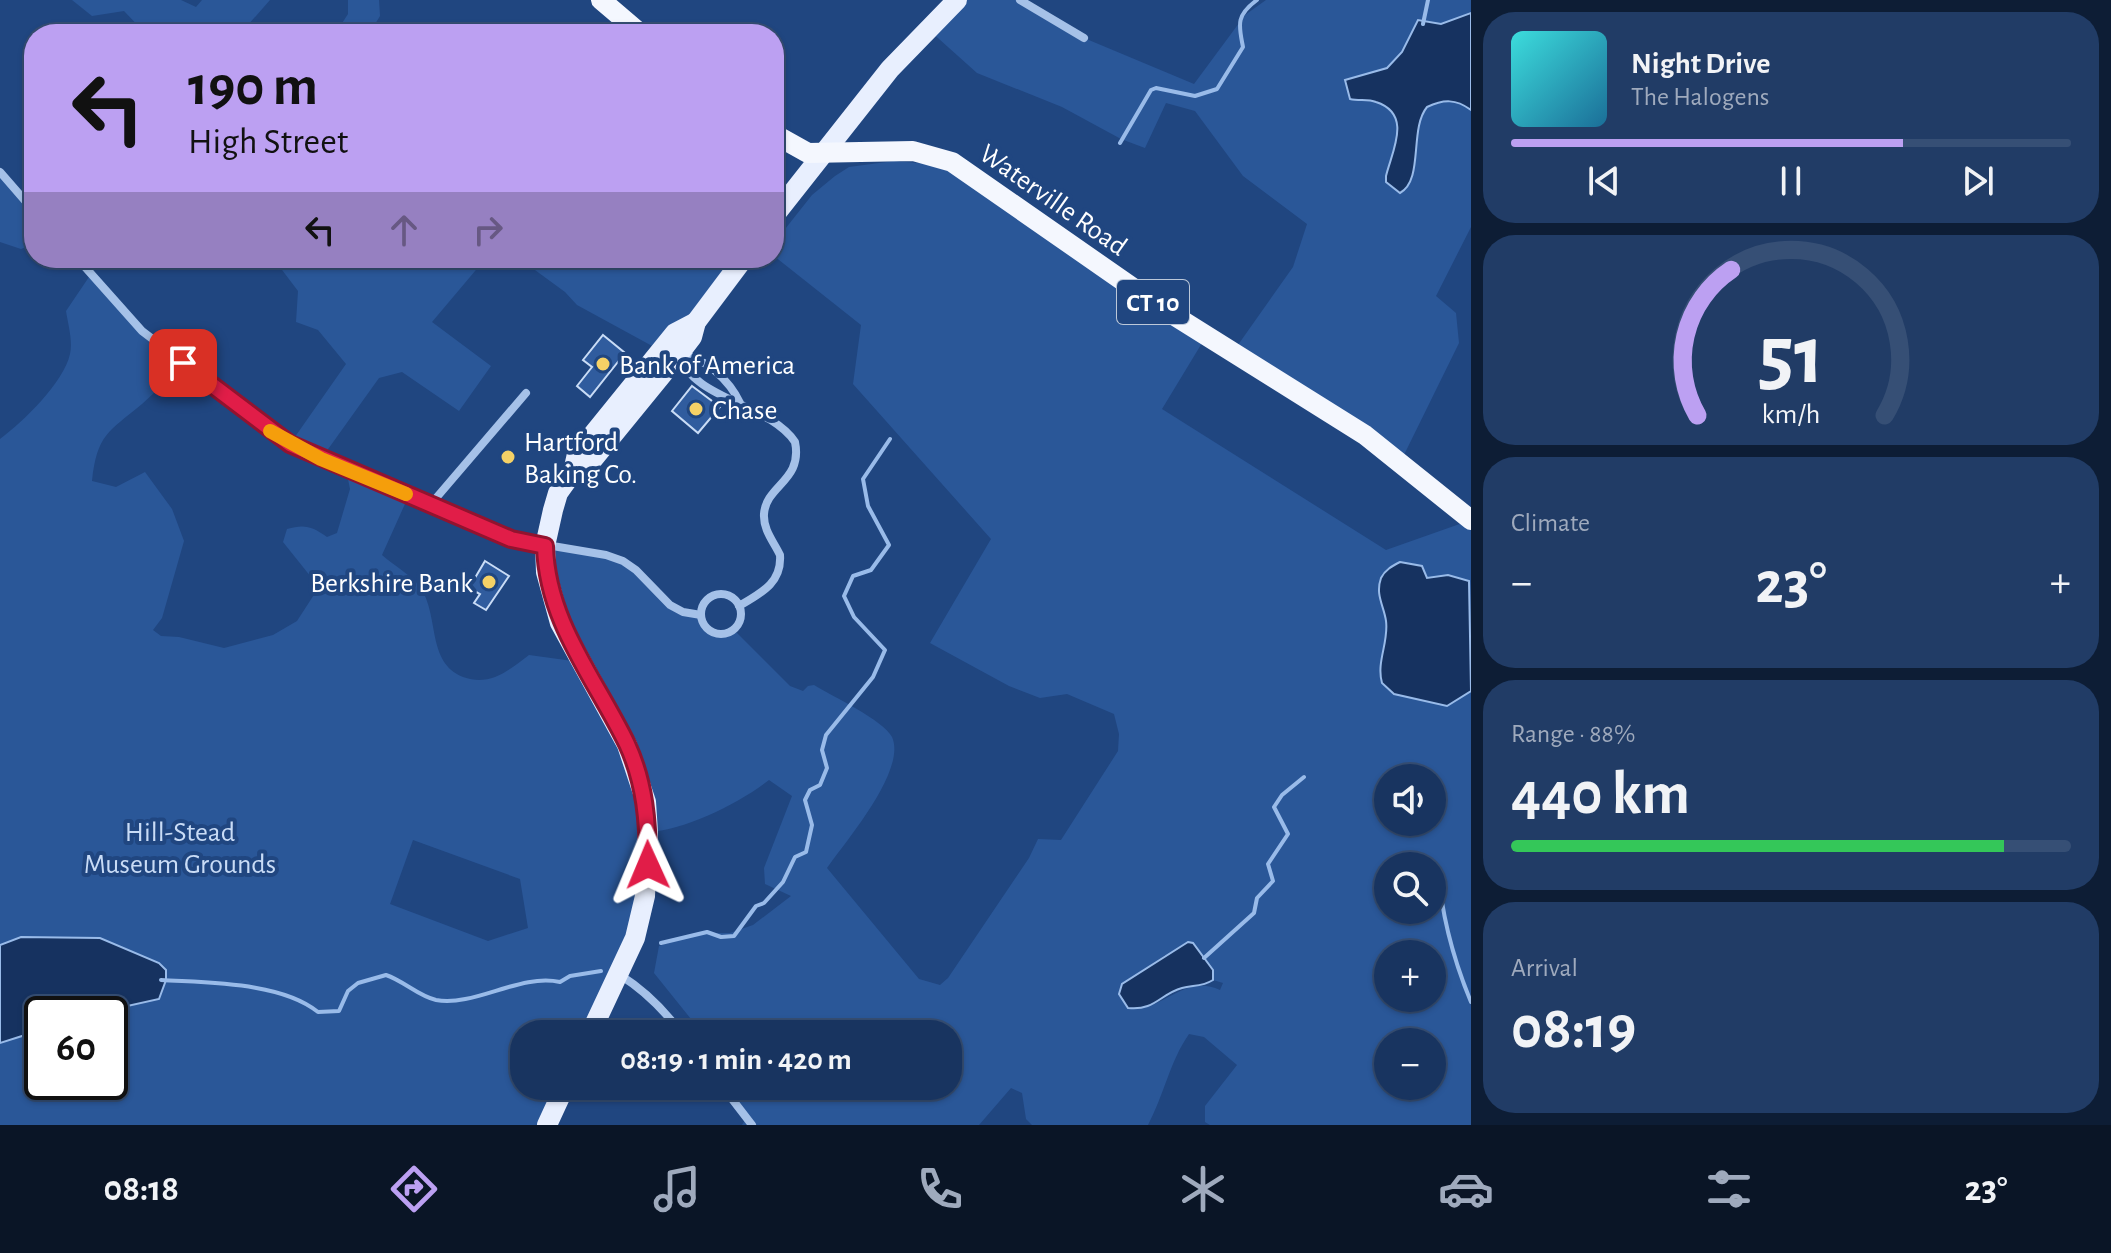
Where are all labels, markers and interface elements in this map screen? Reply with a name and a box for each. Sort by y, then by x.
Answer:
text: Night Drive [1631,49,1770,79]
icon: left [56,56,160,160]
text: 190 m [188,59,318,115]
text: The Halogens [1631,84,1769,110]
text: High Street [188,124,348,160]
street label: Waterville Road [974,140,1132,262]
icon: previous [1582,159,1626,203]
icon: pause [1769,159,1813,203]
icon: next [1956,159,2000,203]
icon: left [298,208,342,252]
icon: ahead [382,208,426,252]
icon: right [466,208,510,252]
road number: CT 10 [1117,280,1189,324]
text: 51 [1758,314,1824,398]
pin [149,329,217,397]
icon: arrive [161,341,205,385]
place label: Bank of America [619,352,795,380]
marker: Bank of America [594,355,612,373]
place label: Chase [712,397,777,425]
marker: Chase [687,400,705,418]
text: km/h [1762,400,1820,429]
place label: Hartford Baking Co. [524,429,637,489]
marker: Hartford Baking Co. [499,448,517,466]
text: Climate [1511,510,1590,536]
text: 23° [1755,554,1827,614]
text: − [1511,561,1532,605]
text: + [2050,561,2071,605]
place label: Berkshire Bank [310,570,473,598]
marker: Berkshire Bank [480,573,498,591]
text: Range · 88% [1511,721,1635,747]
map controls [1374,764,1446,1100]
button: sound [1374,764,1446,836]
text: 440 km [1511,765,1690,825]
park label: Hill-Stead Museum Grounds [84,819,276,879]
position arrow [606,823,690,907]
button: search [1374,852,1446,924]
button: + [1374,940,1446,1012]
text: Arrival [1511,955,1578,981]
speed limit sign: 60 [24,996,128,1100]
text: 08:19 [1511,999,1636,1059]
button: − [1374,1028,1446,1100]
text: 08:19 · 1 min · 420 m [620,1045,852,1075]
icon: directions [386,1161,442,1217]
icon: music [649,1161,705,1217]
icon: phone [912,1161,968,1217]
icon: climate [1175,1161,1231,1217]
icon: car [1438,1161,1494,1217]
icon: filters [1701,1161,1757,1217]
text: 08:18 [104,1171,179,1207]
text: 23° [1964,1171,2007,1207]

